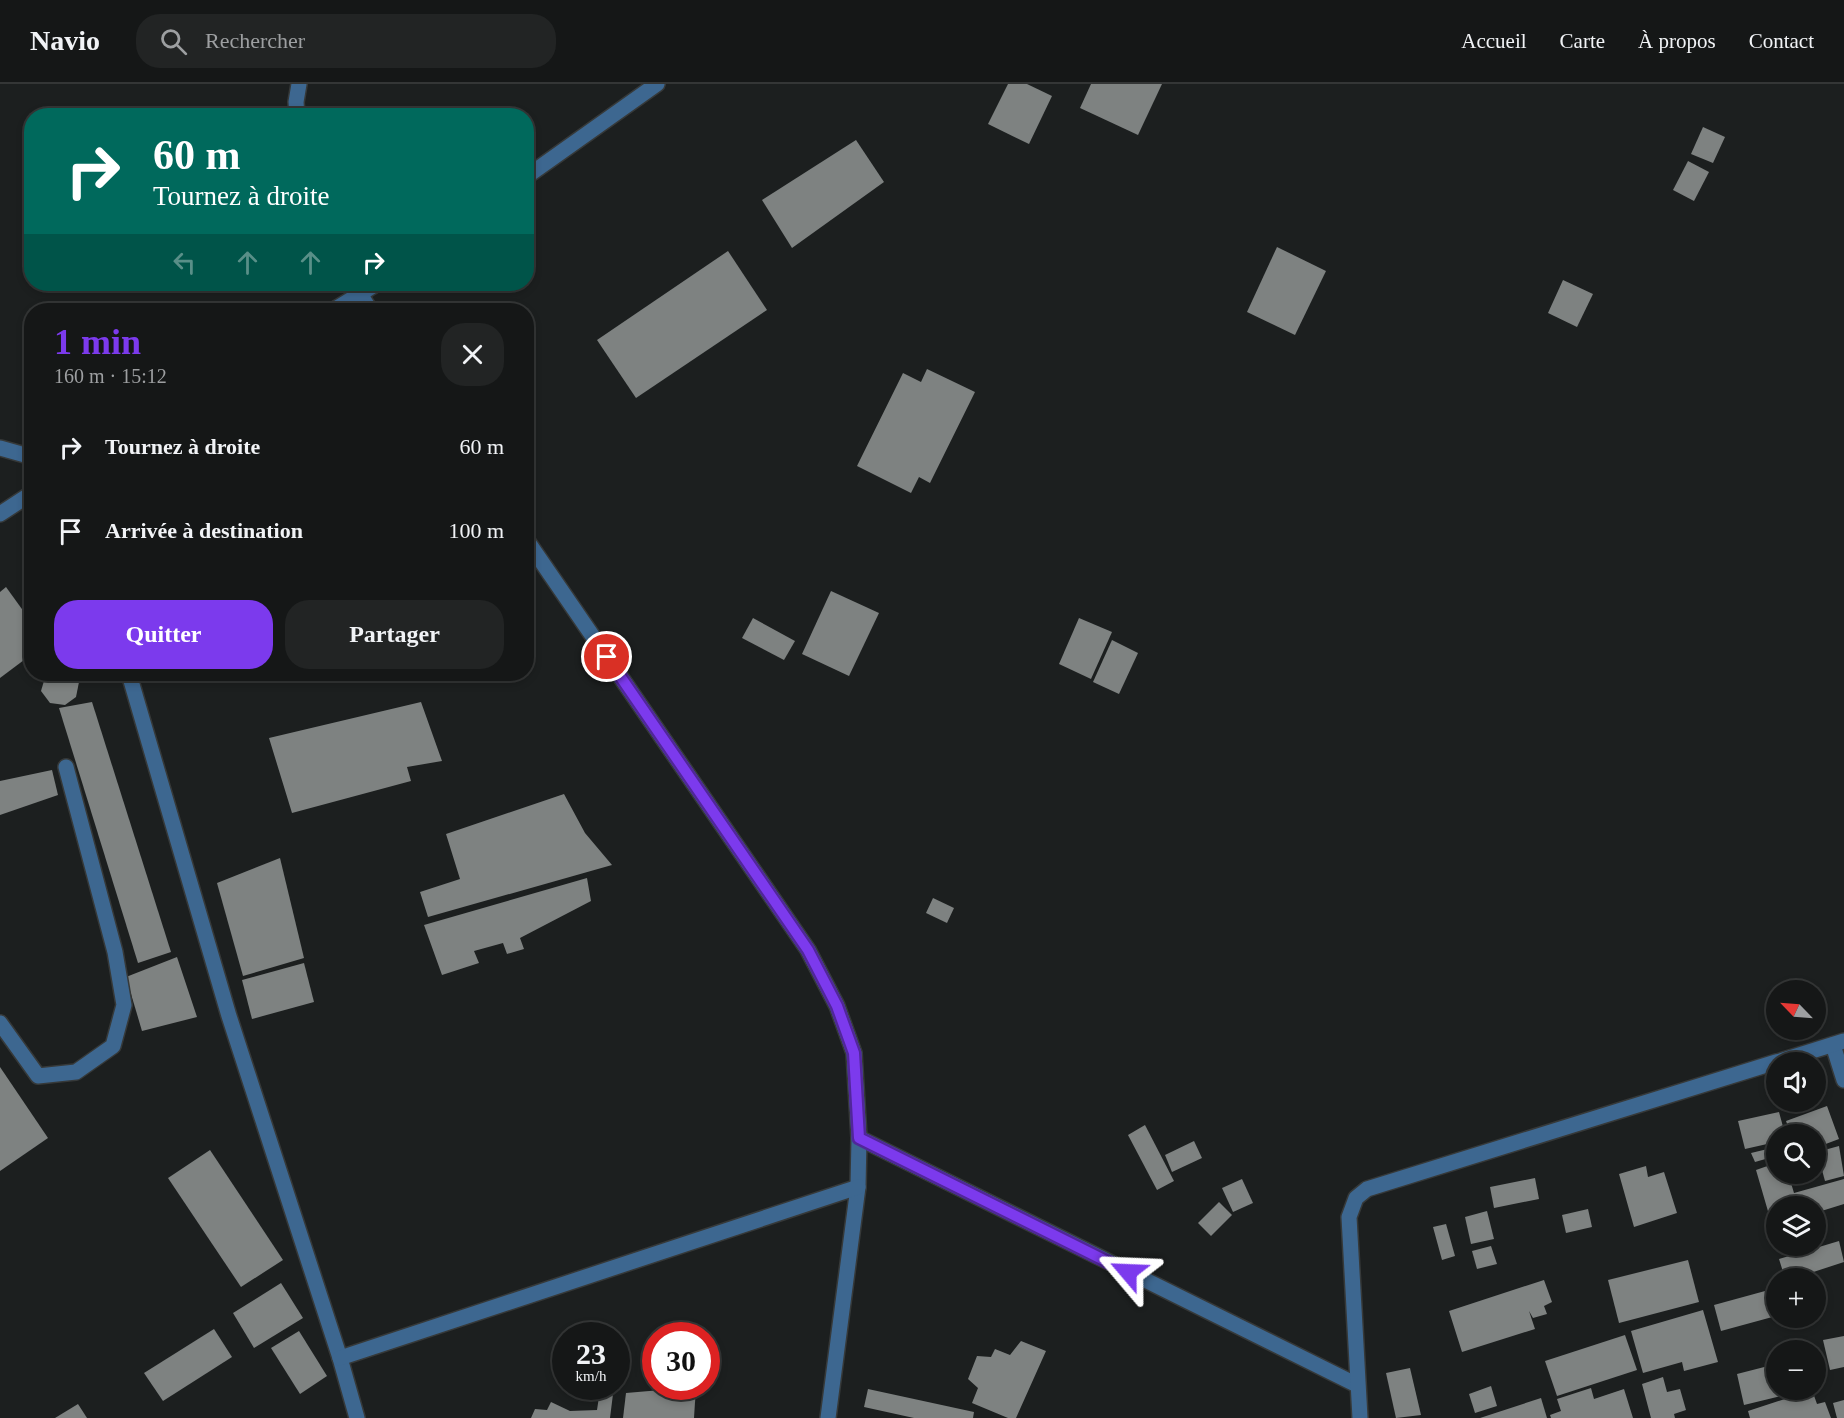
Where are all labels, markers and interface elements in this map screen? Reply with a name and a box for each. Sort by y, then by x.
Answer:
search box [136,14,556,68]
text: Navio [30,25,100,56]
icon: search [157,25,190,58]
text: Rechercher [205,28,305,53]
text: Accueil [1461,29,1527,53]
text: Carte [1560,29,1605,53]
text: À propos [1638,29,1716,53]
text: Contact [1749,29,1814,53]
icon: right [54,132,132,210]
text: 60 m [153,132,241,178]
text: Tournez à droite [153,181,330,211]
icon: left [168,246,201,279]
icon: ahead [231,246,264,279]
icon: ahead [294,246,327,279]
icon: right [357,246,390,279]
text: 1 min [54,322,141,362]
button: close [441,323,504,386]
text: 160 m · 15:12 [54,365,167,387]
icon: right [54,431,87,464]
text: Tournez à droite [105,434,260,459]
text: 60 m [459,434,504,459]
icon: arrive [54,515,87,548]
text: Arrivée à destination [105,518,303,543]
text: 100 m [448,518,504,543]
button: Quitter [54,600,273,669]
button: Partager [285,600,504,669]
pin [581,631,632,682]
icon: arrive [590,640,623,673]
north arrow [1766,980,1826,1040]
map controls [1766,980,1826,1400]
button: sound [1766,1052,1826,1112]
button: search [1766,1124,1826,1184]
button: layers [1766,1196,1826,1256]
position arrow [1096,1240,1160,1304]
button: + [1766,1268,1826,1328]
speed limit sign: 30 [642,1322,720,1400]
text: 23 [576,1337,606,1370]
button: − [1766,1340,1826,1400]
text: km/h [576,1368,606,1384]

